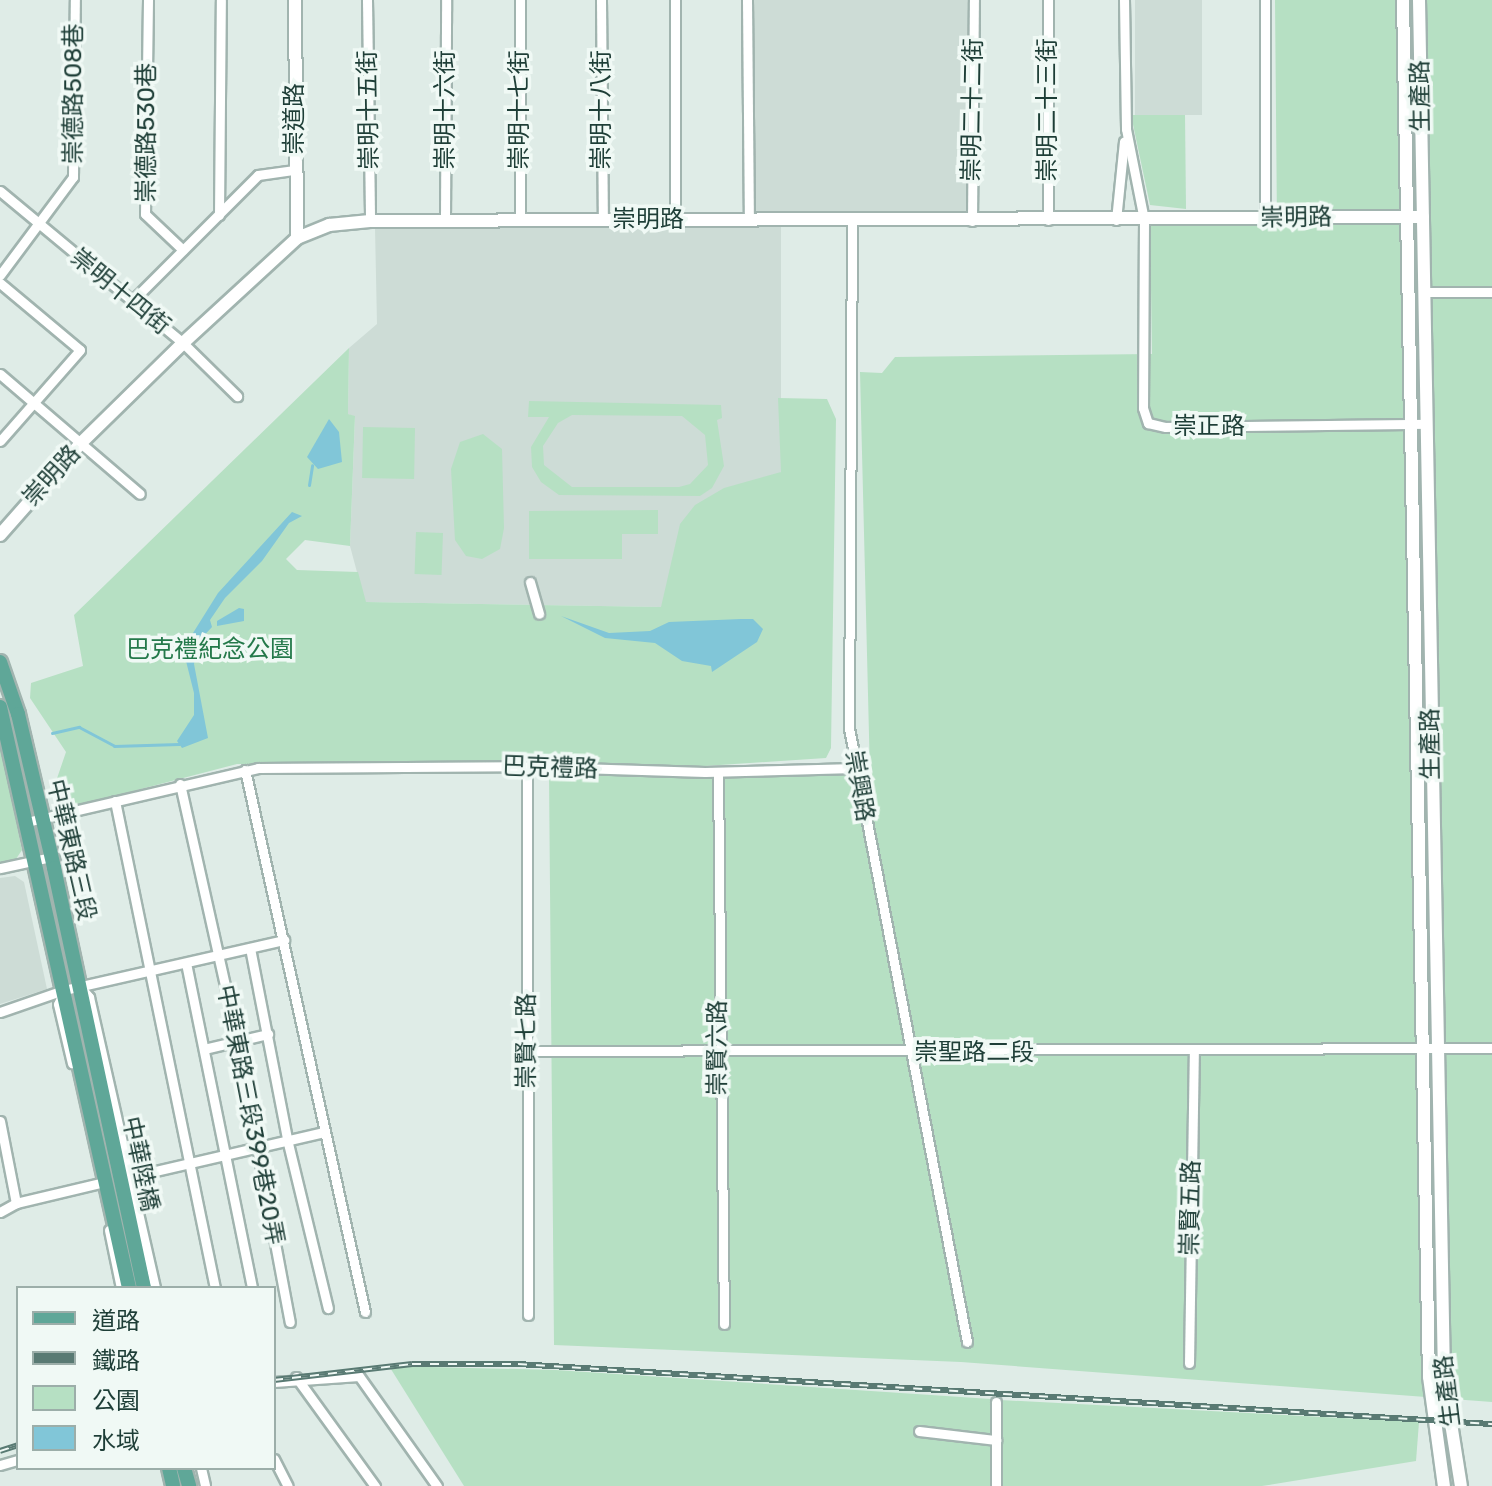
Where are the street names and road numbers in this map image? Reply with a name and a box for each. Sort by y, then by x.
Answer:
street label: 崇德路508巷 [60,24,88,164]
street label: 崇明二十二街 [957,38,989,182]
street label: 崇明二十三街 [1034,38,1062,182]
street label: 崇明十五街 [354,50,384,170]
street label: 崇明十六街 [432,50,460,170]
street label: 崇明十七街 [506,50,534,170]
street label: 崇明十八街 [588,50,616,170]
street label: 生產路 [1406,60,1436,132]
street label: 崇德路530巷 [133,63,161,203]
street label: 崇道路 [281,83,309,155]
street label: 崇明路 [1260,203,1332,233]
street label: 崇明路 [612,206,684,234]
street label: 崇明十四街 [64,243,176,341]
street label: 崇正路 [1173,413,1245,441]
street label: 崇明路 [17,440,87,512]
street label: 生產路 [1416,708,1446,780]
street label: 崇興路 [839,748,879,824]
street label: 巴克禮路 [502,752,598,784]
street label: 中華東路三段 [41,777,101,923]
street label: 中華東路三段399巷20弄 [211,983,289,1247]
street label: 崇賢七路 [513,993,541,1089]
street label: 崇賢六路 [704,1000,732,1096]
street label: 崇聖路二段 [914,1039,1034,1067]
street label: 中華陸橋 [116,1114,164,1214]
street label: 崇賢五路 [1176,1160,1206,1256]
street label: 生產路 [1429,1354,1467,1428]

